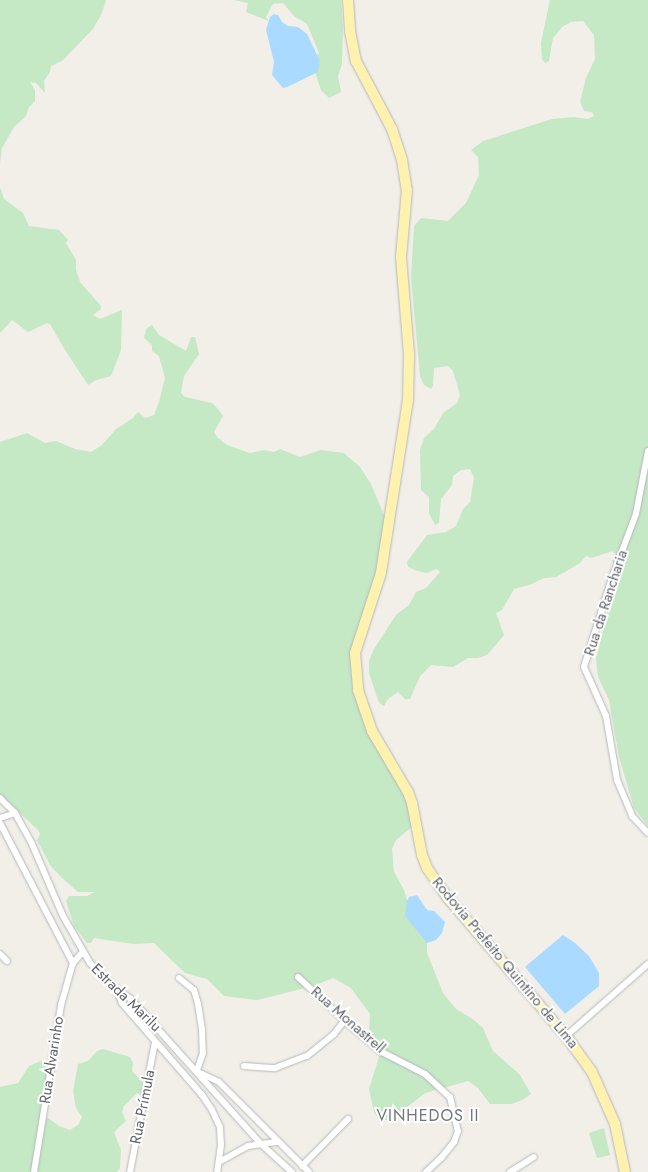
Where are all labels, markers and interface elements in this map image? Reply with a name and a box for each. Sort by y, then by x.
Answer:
street label: Rua da Rancharia [580,548,632,658]
street label: Rodovia Prefeito Quintino de Lima [428,874,582,1052]
street label: Estrada Marilu [87,960,165,1036]
street label: Rua Monastrell [307,983,389,1057]
street label: Rua Alvarinho [36,1015,68,1105]
street label: Rua Prímula [127,1068,159,1146]
district label: VINHEDOS II [375,1106,481,1126]

